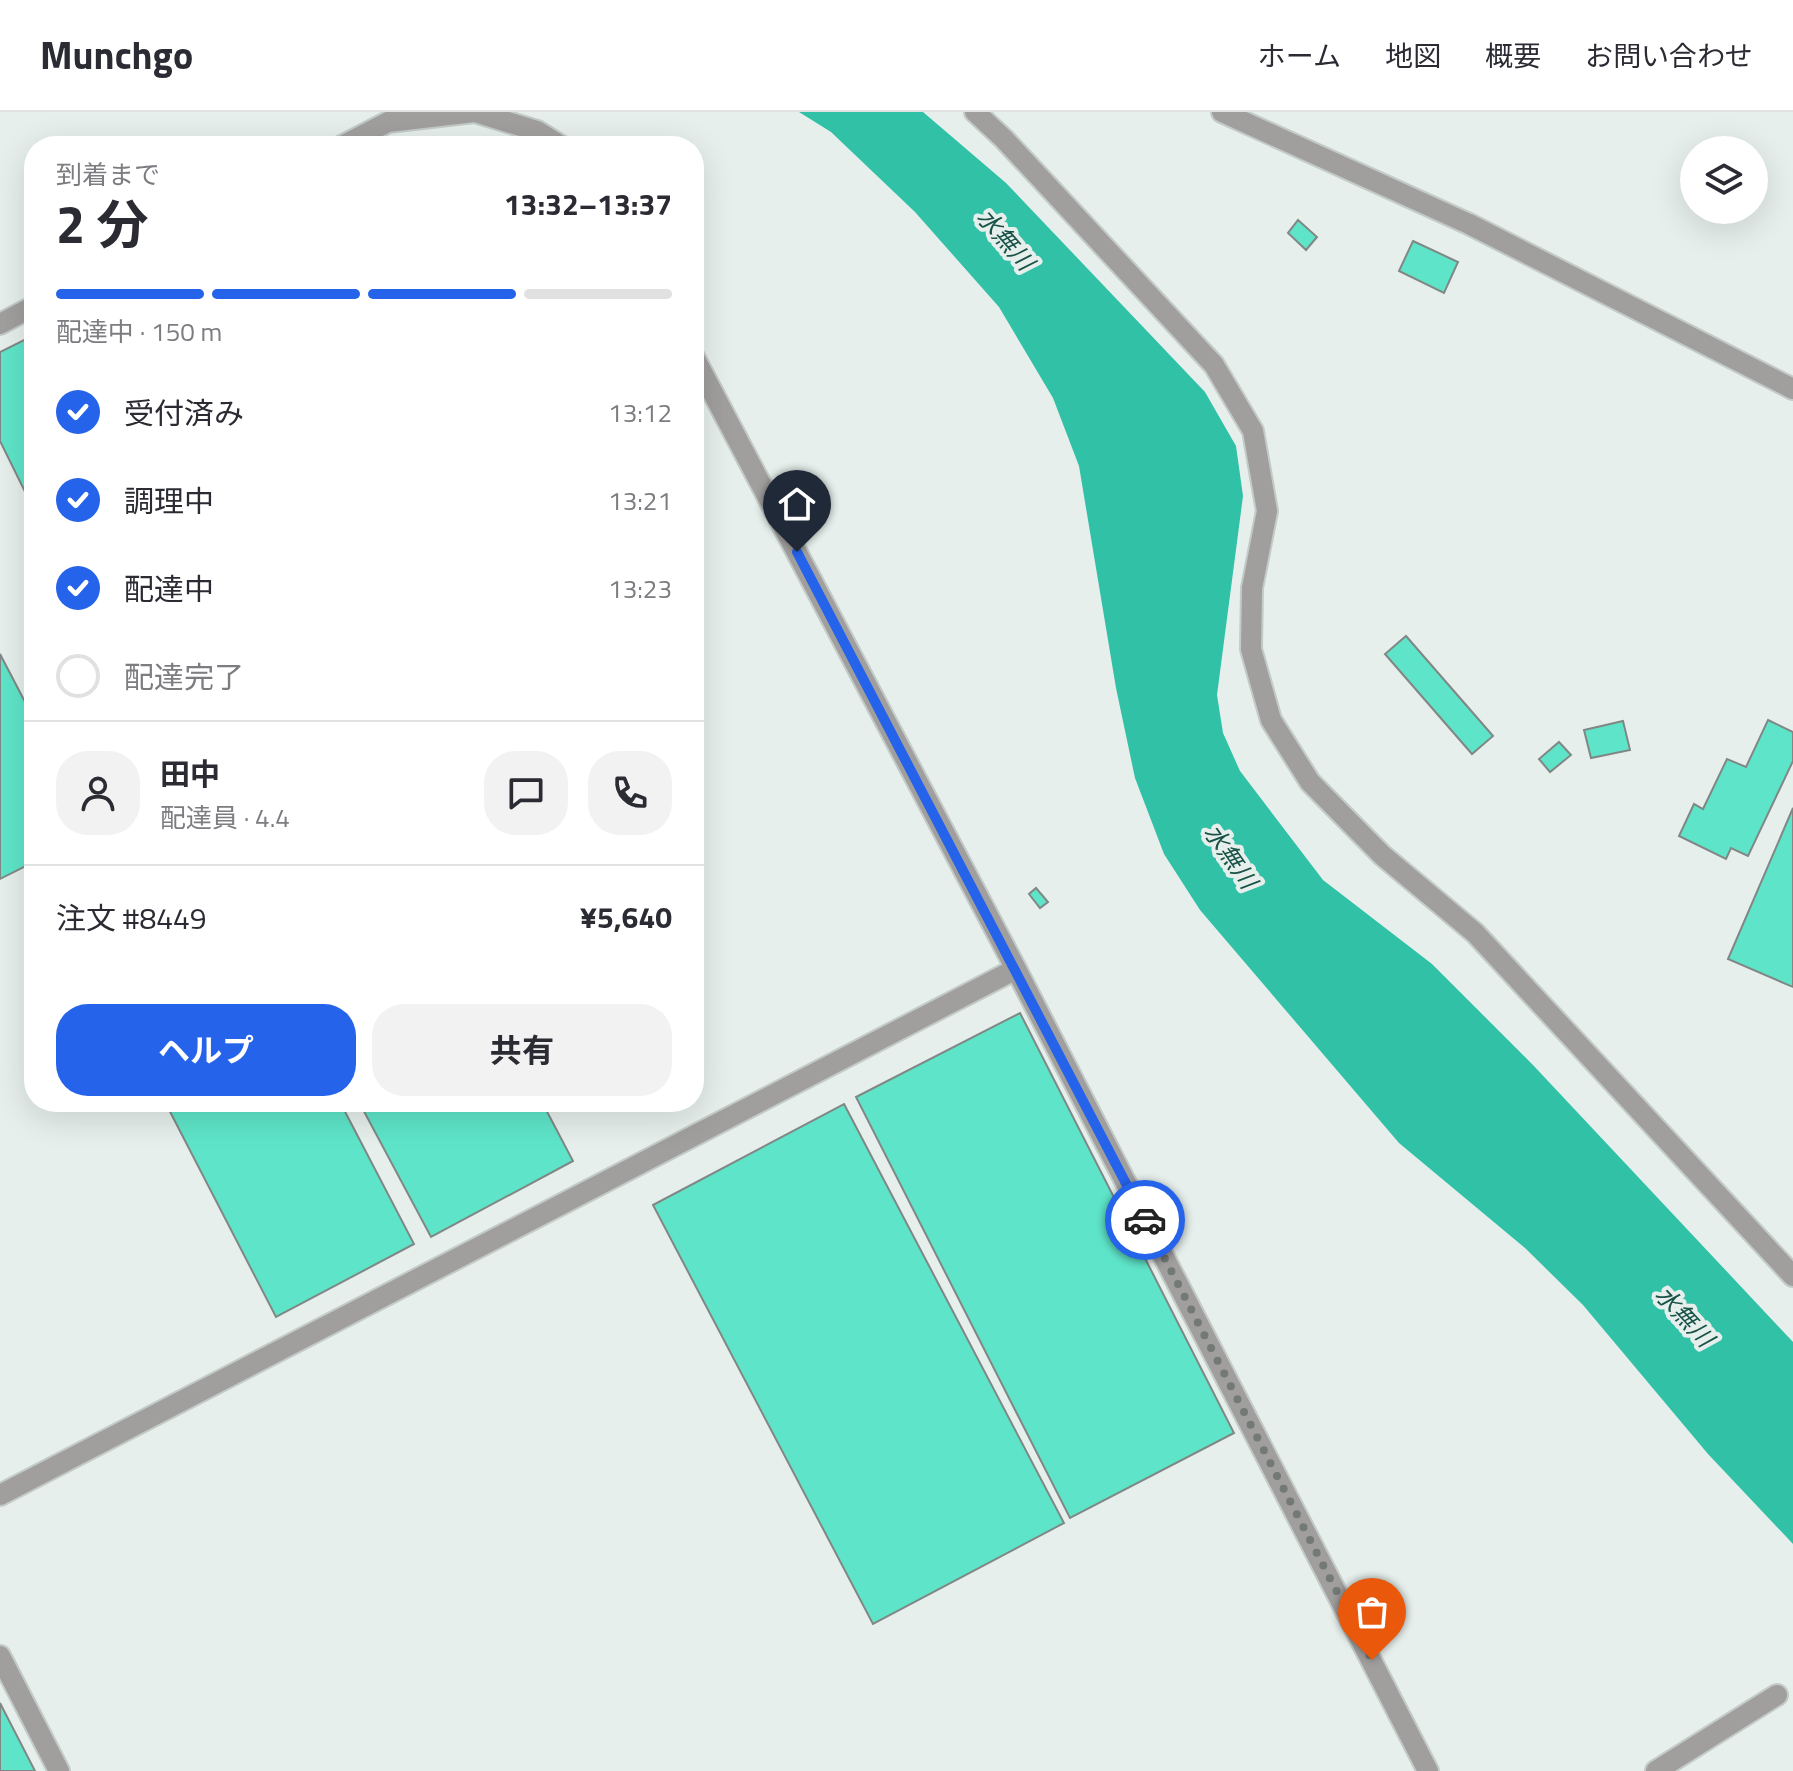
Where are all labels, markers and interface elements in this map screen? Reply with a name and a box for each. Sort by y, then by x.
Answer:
text: Munchgo [40,26,193,84]
text: ホーム [1258,34,1341,77]
text: 地図 [1385,34,1441,77]
text: 概要 [1485,34,1541,77]
text: お問い合わせ [1585,34,1753,77]
map controls [1680,136,1768,224]
button: layers [1680,136,1768,224]
text: 到着まで [56,155,160,194]
text: 13:32–13:37 [504,181,672,227]
text: 2 分 [56,184,149,263]
water label: 水無川 [969,200,1045,280]
text: 配達中 · 150 m [56,312,222,351]
icon: check [56,390,100,434]
text: 受付済み [124,390,244,436]
text: 13:12 [608,393,672,432]
pin [763,470,831,552]
icon: check [56,478,100,522]
text: 調理中 [124,478,214,524]
text: 13:21 [608,481,672,520]
icon: home [775,482,819,526]
icon: check [56,566,100,610]
text: 配達中 [124,566,214,612]
text: 13:23 [608,569,672,608]
text: 配達完了 [124,654,244,700]
button: person [56,751,140,835]
text: 田中 [160,751,220,797]
button: chat [484,751,568,835]
button: phone [588,751,672,835]
text: 配達員 · 4.4 [160,798,290,837]
water label: 水無川 [1196,816,1268,898]
text: ¥5,640 [580,894,672,940]
text: 注文 #8449 [56,895,207,941]
button: ヘルプ [56,1004,356,1096]
button: 共有 [372,1004,672,1096]
courier [1105,1180,1185,1260]
icon: car [1123,1198,1167,1242]
water label: 水無川 [1647,1277,1725,1357]
pin [1338,1578,1406,1660]
icon: bag [1350,1590,1394,1634]

